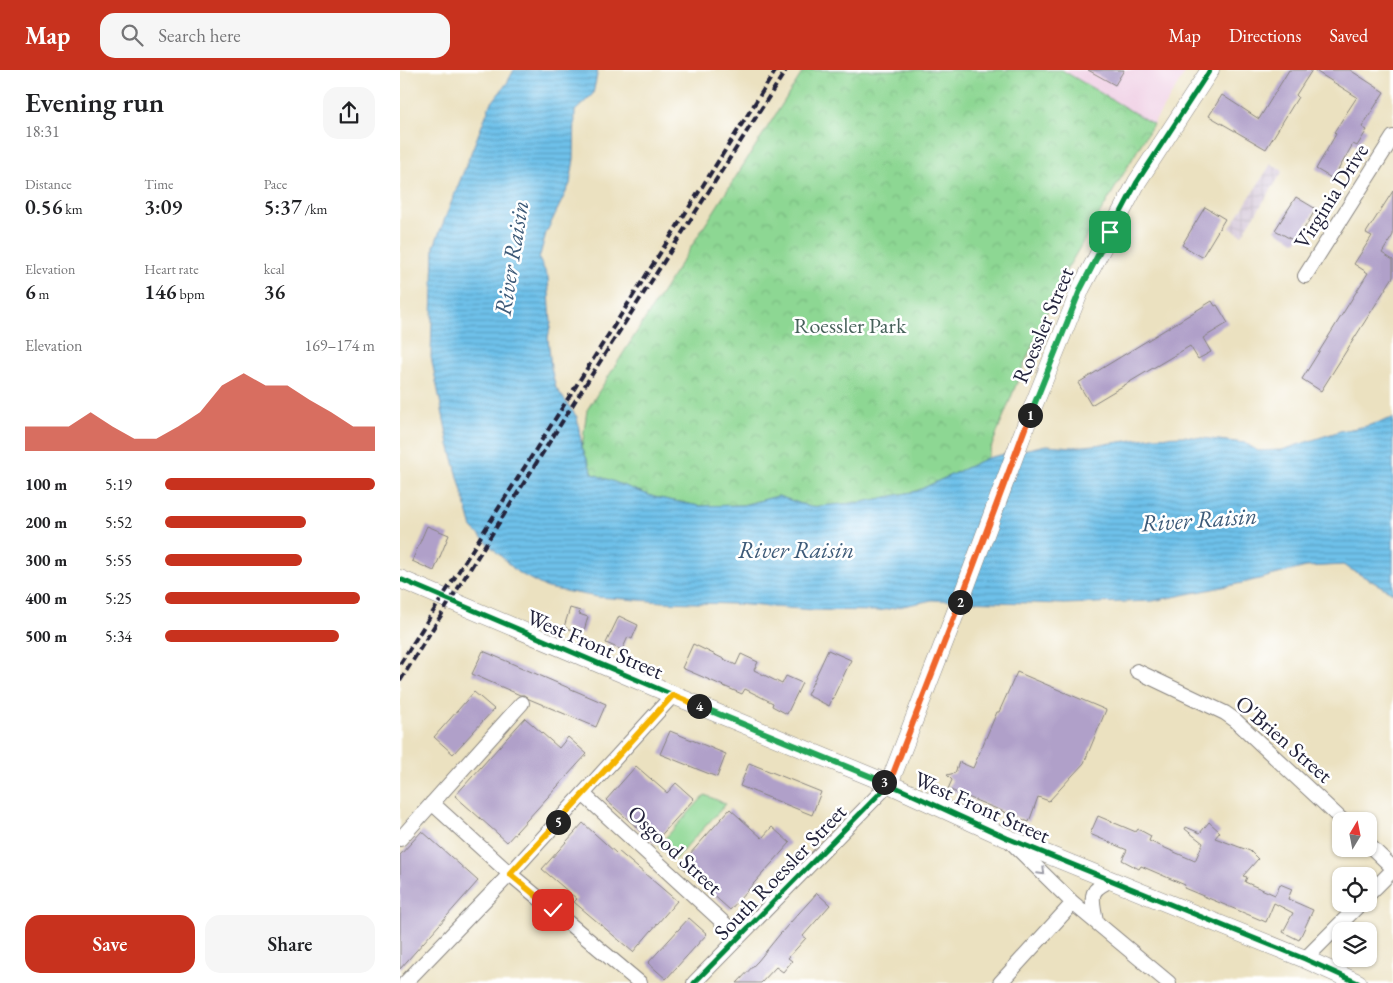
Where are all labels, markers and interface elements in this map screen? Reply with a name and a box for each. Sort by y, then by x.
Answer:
search box [100,13,450,58]
text: Map [25,20,70,51]
icon: search [118,21,146,49]
text: Search here [158,23,241,48]
text: Map [1169,24,1201,47]
text: Directions [1229,24,1301,47]
text: Saved [1329,24,1368,47]
text: Evening run [25,84,164,120]
button: share [323,87,375,139]
text: 18:31 [25,121,60,142]
street label: Virginia Drive [1287,137,1375,254]
text: Distance [25,175,72,193]
text: Time [144,175,174,193]
text: Pace [264,175,287,193]
text: 0.56 [25,193,62,220]
text: 3:09 [144,193,182,220]
text: 5:37 [264,193,302,220]
water label: River Raisin [487,198,535,318]
text: km [62,200,83,218]
text: /km [302,200,328,218]
pin [1089,211,1131,253]
icon: arrive [1096,218,1124,246]
text: Elevation [25,260,75,278]
text: Heart rate [144,260,199,278]
text: kcal [264,260,285,278]
street label: Roessler Street [1006,262,1080,387]
text: 6 [25,278,36,305]
text: 146 [144,278,177,305]
text: 36 [264,278,285,305]
text: m [36,285,49,303]
text: bpm [177,285,205,303]
park label: Roessler Park [794,311,907,340]
text: Elevation [25,335,83,356]
text: 169–174 m [304,335,375,356]
pin: 1 [1018,402,1042,428]
text: 1 [1027,406,1034,424]
text: 100 m [25,474,67,495]
text: 5:19 [105,474,132,495]
water label: River Raisin [1140,499,1258,539]
text: 200 m [25,512,67,533]
text: 5:52 [105,512,132,533]
water label: River Raisin [738,534,854,565]
text: 300 m [25,550,67,571]
text: 5:55 [105,550,132,571]
text: 400 m [25,588,67,609]
text: 5:25 [105,588,132,609]
pin: 2 [948,590,972,614]
text: 2 [957,593,964,611]
street label: West Front Street [522,602,668,686]
text: 500 m [25,626,67,647]
text: 5:34 [105,626,132,647]
street label: O'Brien Street [1229,689,1339,789]
pin: 4 [686,694,712,718]
text: 4 [696,697,703,715]
street label: West Front Street [910,764,1055,850]
pin: 3 [872,770,896,794]
text: 3 [881,773,888,791]
street label: South Roessler Street [708,798,853,946]
street label: Osgood Street [622,799,729,901]
pin: 5 [546,810,570,834]
north arrow [1332,812,1378,858]
map controls [1332,812,1377,967]
text: 5 [555,813,562,831]
one-way arrow [1036,866,1045,875]
button: locate [1332,867,1377,912]
pin [532,889,574,931]
icon: check [539,896,567,924]
button: Save [25,915,195,973]
button: Share [205,915,375,973]
button: layers [1332,922,1377,967]

